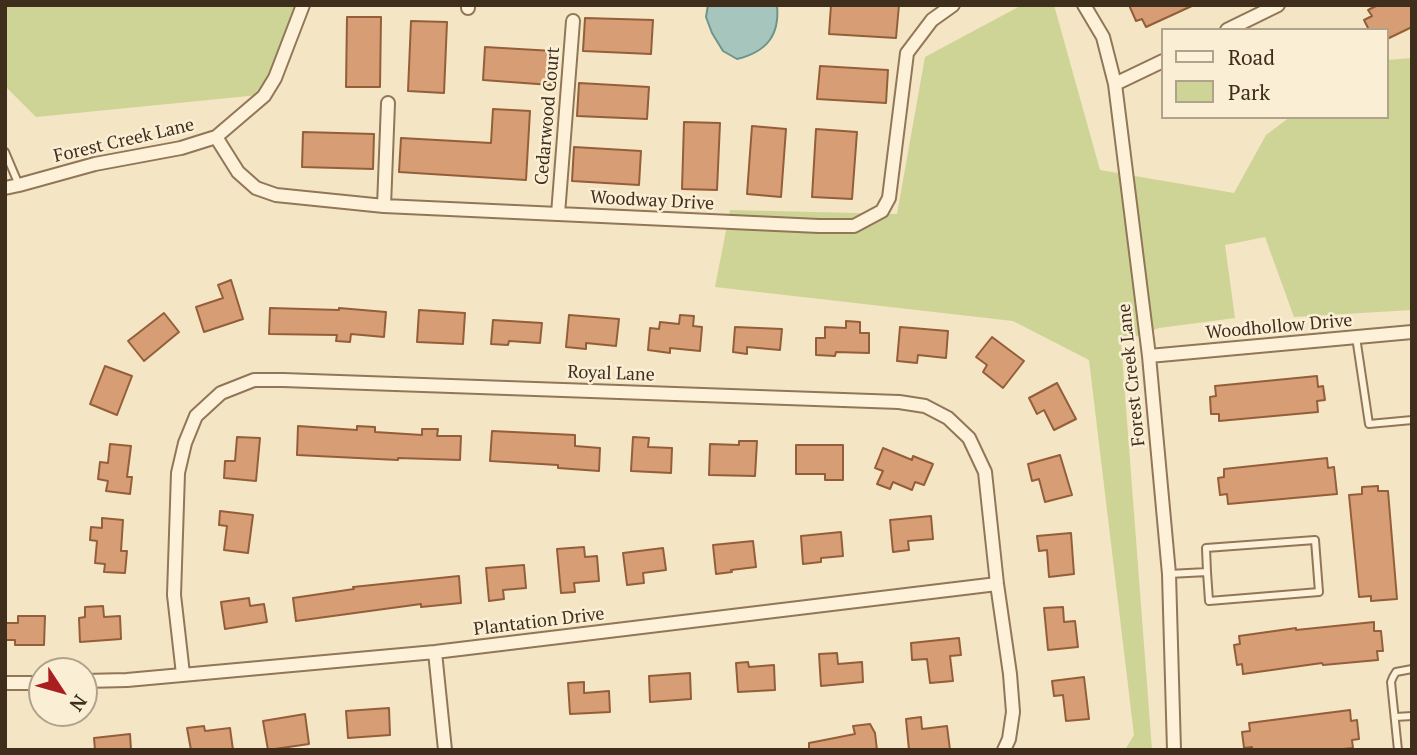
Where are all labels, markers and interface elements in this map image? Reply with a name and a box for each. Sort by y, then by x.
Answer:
legend [1162,28,1389,119]
text: Road [1228,43,1275,71]
street label: Cedarwood Court [531,46,565,186]
text: Park [1228,78,1270,106]
street label: Forest Creek Lane [52,114,196,168]
street label: Woodway Drive [589,187,715,215]
street label: Forest Creek Lane [1114,302,1150,448]
street label: Woodhollow Drive [1205,310,1353,344]
street label: Royal Lane [567,362,655,386]
street label: Plantation Drive [472,603,606,641]
north arrow [28,657,98,727]
text: N [64,690,93,717]

